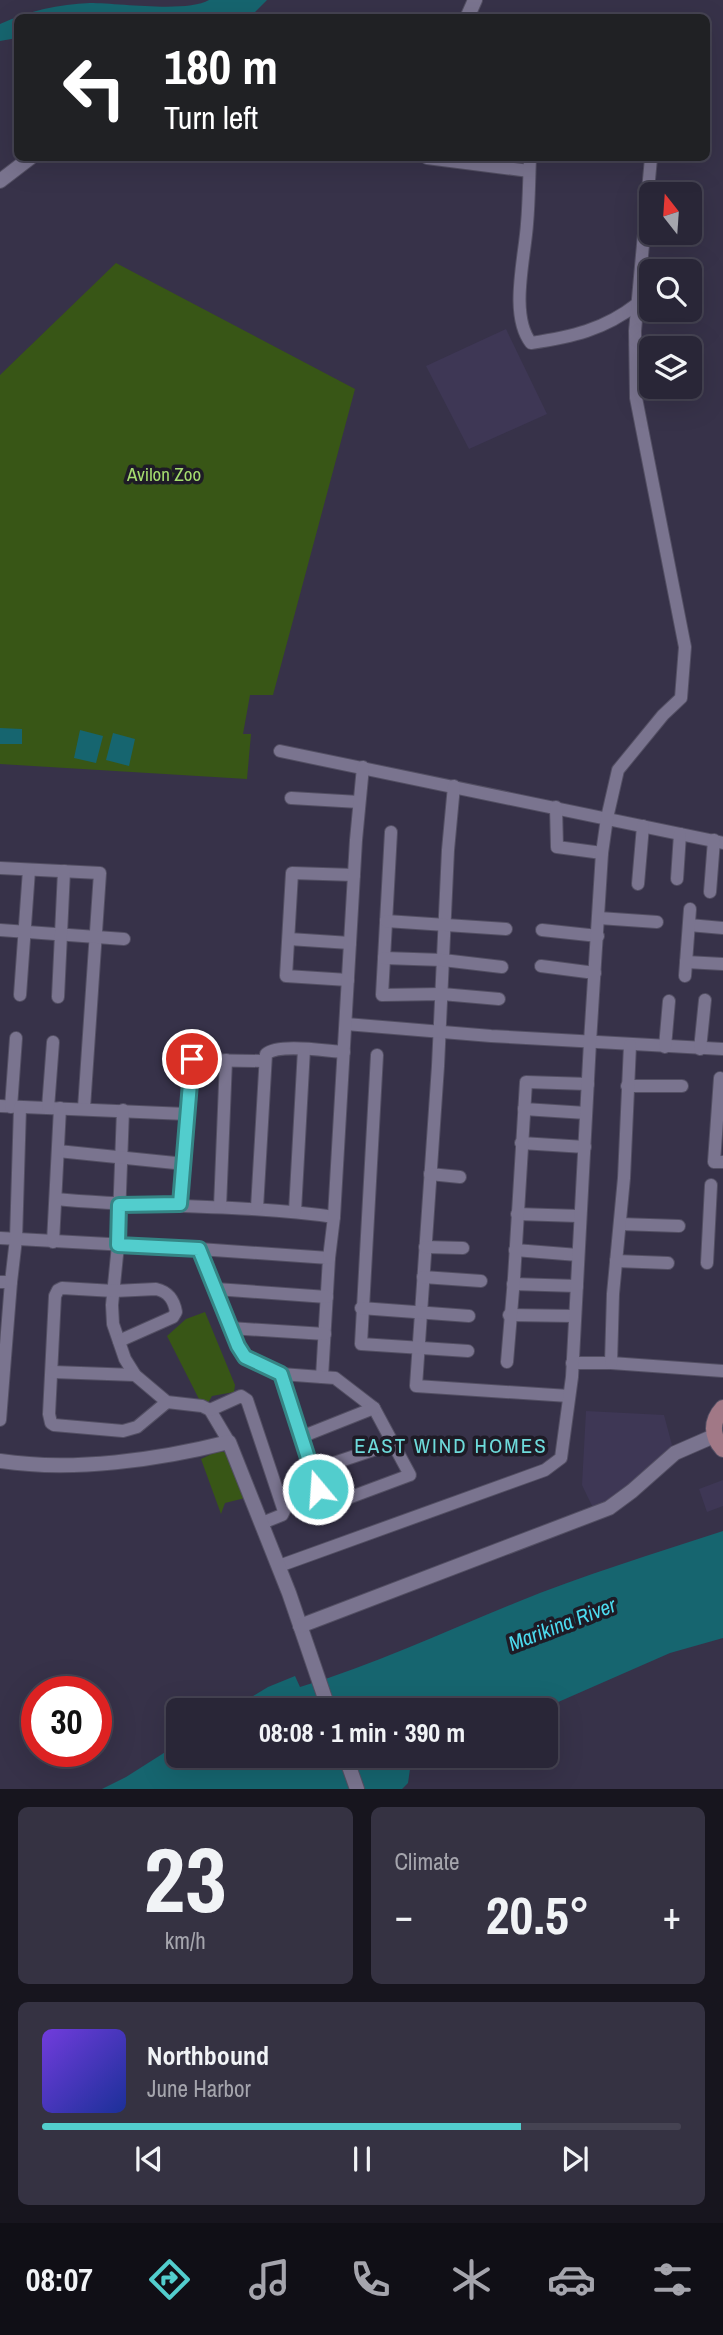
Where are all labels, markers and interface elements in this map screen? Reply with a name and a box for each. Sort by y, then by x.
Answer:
text: 180 m [164,33,278,99]
icon: left [49,42,140,133]
text: Turn left [164,96,258,139]
north arrow [639,182,702,245]
map controls [639,182,702,399]
button: search [639,259,702,322]
button: layers [639,336,702,399]
park label: Avilon Zoo [126,461,201,487]
pin [162,1029,222,1089]
icon: arrive [173,1040,211,1078]
district label: EAST WIND HOMES [354,1431,548,1460]
position arrow [281,1452,355,1526]
water label: Marikina River [504,1590,621,1658]
speed limit sign: 30 [21,1676,112,1767]
text: 08:08 · 1 min · 390 m [259,1715,465,1750]
text: 23 [144,1818,227,1940]
text: Climate [395,1846,459,1877]
text: 20.5° [486,1880,590,1950]
text: − [395,1890,413,1941]
text: + [663,1890,681,1941]
text: km/h [165,1925,206,1956]
text: Northbound [147,2038,269,2073]
text: June Harbor [147,2073,251,2104]
icon: previous [130,2140,168,2178]
icon: pause [343,2140,381,2178]
icon: next [556,2140,594,2178]
icon: directions [145,2255,194,2304]
icon: music [245,2255,294,2304]
icon: phone [346,2255,395,2304]
icon: climate [447,2255,496,2304]
icon: car [547,2255,596,2304]
icon: filters [648,2255,697,2304]
text: 08:07 [26,2258,93,2301]

